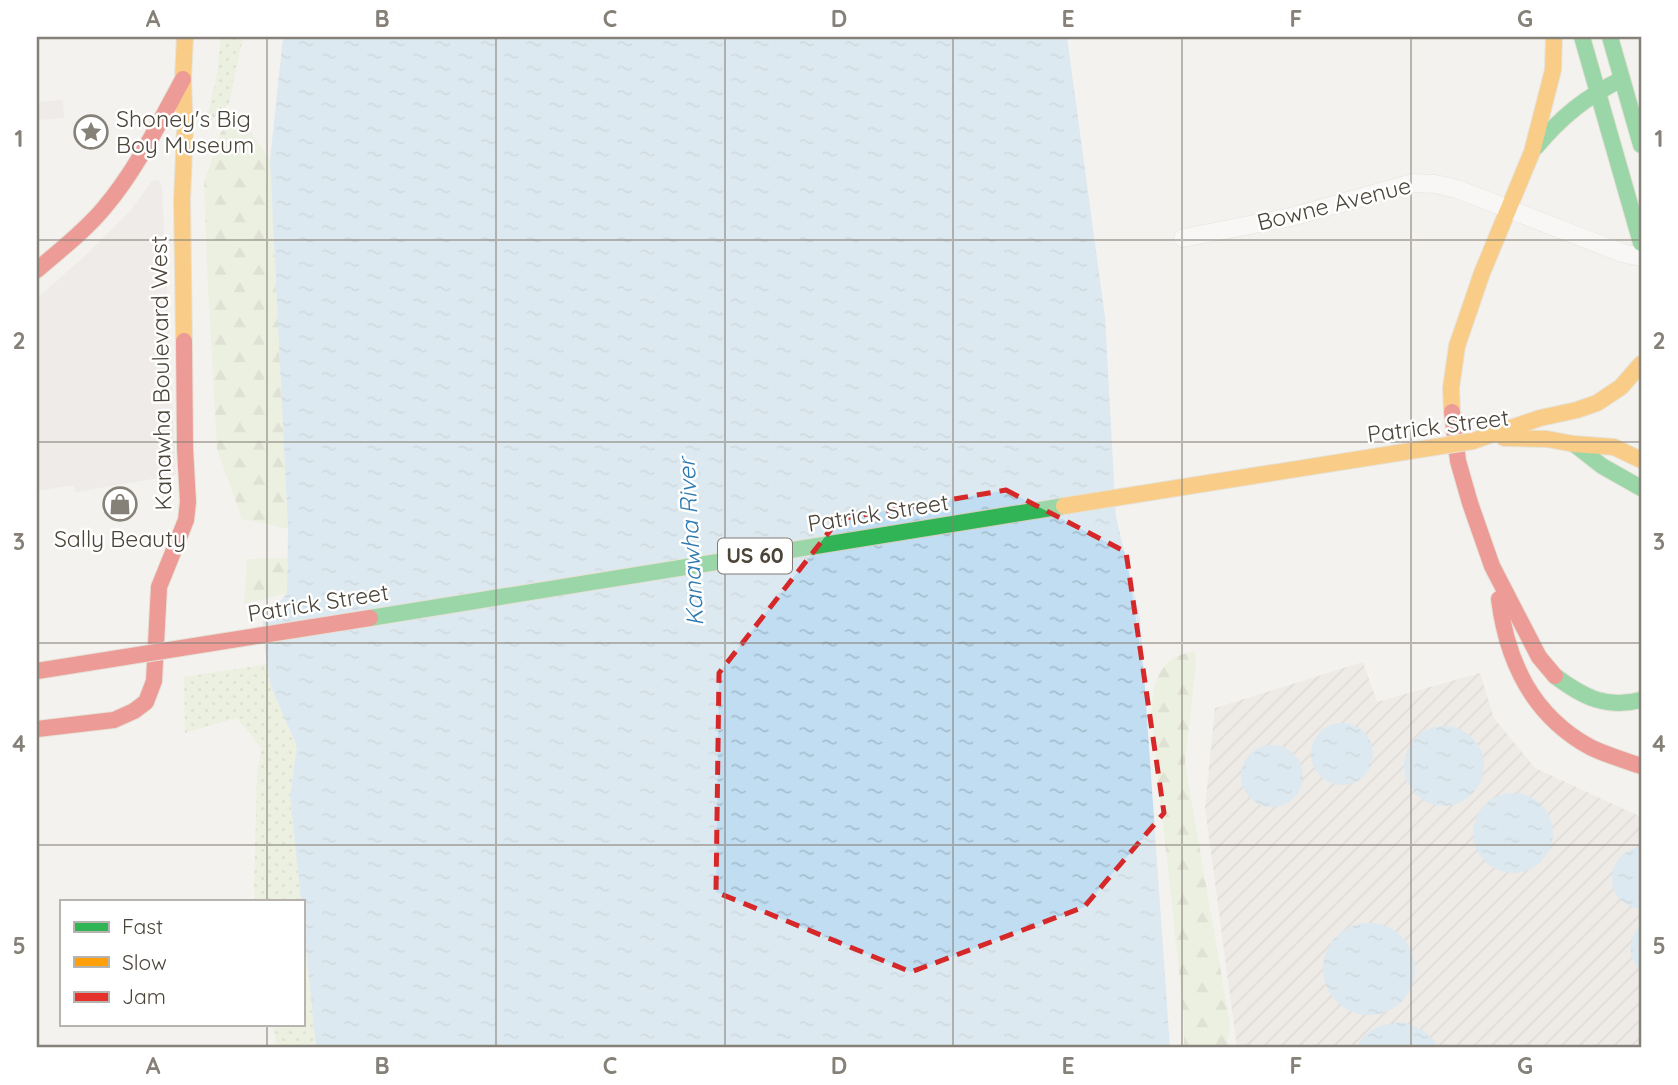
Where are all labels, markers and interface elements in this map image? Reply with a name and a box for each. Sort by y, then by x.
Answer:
text: A [146,4,161,33]
text: B [374,4,390,33]
text: C [603,4,617,33]
text: D [831,4,847,33]
text: E [1061,4,1075,33]
text: F [1290,4,1302,33]
text: G [1517,4,1533,33]
place label: Shoney's Big Boy Museum [116,104,254,159]
place icon: Shoney's Big Boy Museum [72,113,110,151]
text: 1 [15,124,23,153]
text: 1 [1655,124,1663,153]
street label: Bowne Avenue [1254,170,1414,237]
street label: Kanawha Boulevard West [144,235,177,511]
text: 2 [12,326,26,355]
text: 2 [1652,326,1666,355]
street label: Patrick Street [1365,402,1511,449]
water label: Kanawha River [670,454,709,627]
shop icon: Sally Beauty [101,485,139,523]
street label: Patrick Street [805,487,951,538]
place label: Sally Beauty [54,524,186,553]
text: 3 [13,527,25,556]
text: 3 [1653,527,1665,556]
road number: US 60 [718,538,792,574]
street label: Patrick Street [245,577,391,628]
text: 4 [12,729,26,758]
text: 4 [1652,729,1666,758]
legend [60,900,304,1026]
text: Fast [122,913,163,939]
text: 5 [12,931,26,960]
text: 5 [1652,931,1666,960]
text: Slow [122,949,167,975]
text: Jam [122,983,166,1009]
text: A [146,1051,161,1080]
text: B [374,1051,390,1080]
text: C [603,1051,617,1080]
text: D [831,1051,847,1080]
text: E [1061,1051,1075,1080]
text: F [1290,1051,1302,1080]
text: G [1517,1051,1533,1080]

